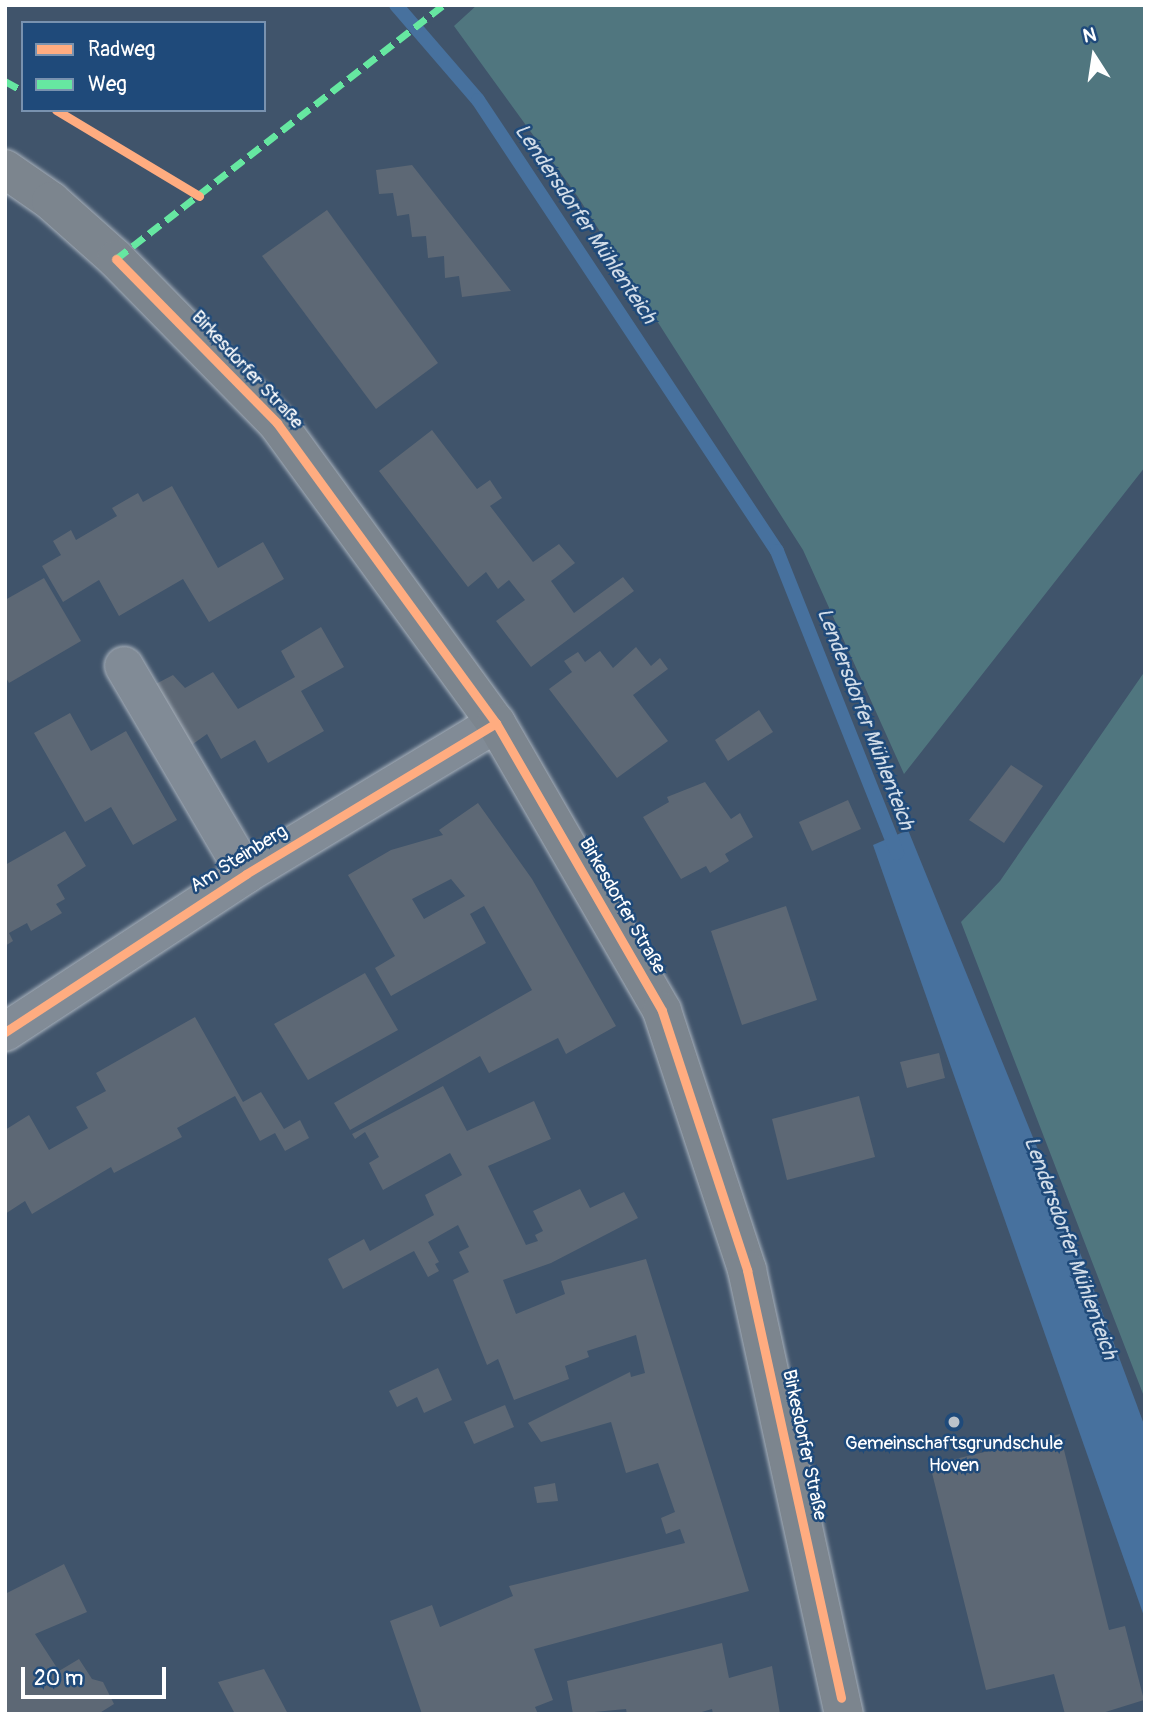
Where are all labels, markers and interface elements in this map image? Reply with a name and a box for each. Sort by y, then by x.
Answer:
legend [21,21,266,112]
north arrow [1059,21,1129,91]
text: N [1081,22,1098,49]
text: Radweg [88,36,155,63]
text: Weg [88,71,127,98]
water label: Lendersdorfer Mühlenteich [509,119,661,329]
street label: Birkesdorfer Straße [186,306,308,434]
water label: Lendersdorfer Mühlenteich [811,605,919,833]
street label: Am Steinberg [186,820,292,898]
street label: Birkesdorfer Straße [574,834,670,978]
water label: Lendersdorfer Mühlenteich [1018,1133,1122,1363]
street label: Birkesdorfer Straße [777,1368,831,1522]
marker: Gemeinschaftsgrundschule Hoven [946,1414,962,1430]
place label: Gemeinschaftsgrundschule Hoven [845,1433,1063,1477]
scale bar [24,1652,170,1696]
text: 20 m [34,1665,83,1692]

